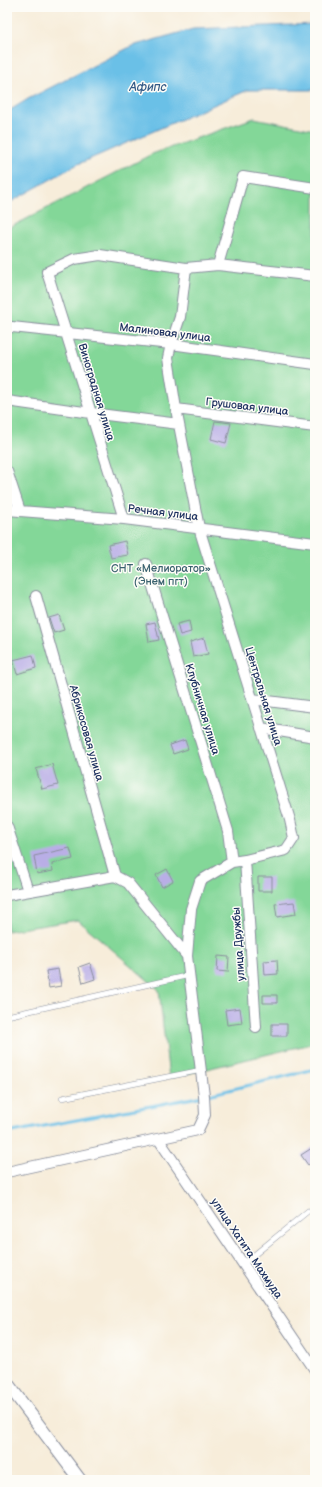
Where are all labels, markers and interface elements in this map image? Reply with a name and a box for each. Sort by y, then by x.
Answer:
water label: Афипс [129,80,167,95]
street label: Малиновая улица [119,320,212,345]
street label: Виноградная улица [76,342,118,443]
street label: Грушовая улица [205,395,290,418]
street label: Речная улица [127,502,199,523]
park label: СНТ «Мелиоратор» (Энем пгт) [111,562,211,588]
street label: Центральная улица [242,645,285,748]
street label: Клубничная улица [182,662,223,757]
street label: Абрикосовая улица [66,683,107,783]
street label: улица Дружбы [229,906,248,981]
street label: улица Хатита Махмуда [208,1196,285,1301]

